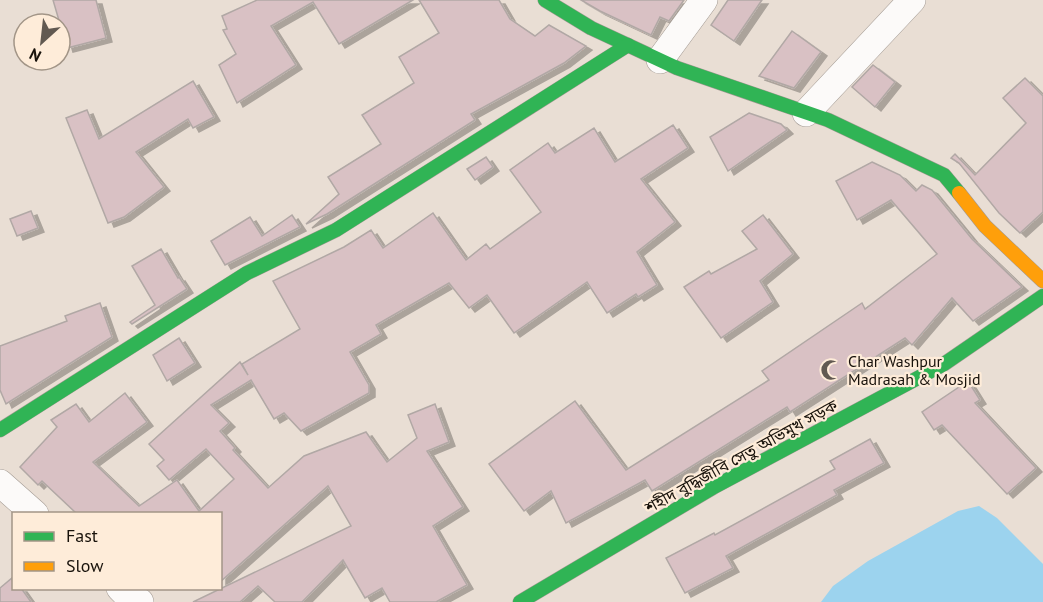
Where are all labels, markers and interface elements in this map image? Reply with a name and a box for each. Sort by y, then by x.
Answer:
north arrow [12,12,72,72]
text: N [26,44,44,67]
place label: Char Washpur Madrasah & Mosjid [848,351,981,389]
mosque icon: Char Washpur Madrasah & Mosjid [819,358,843,382]
street label: শহীদ বুদ্ধিজীবি সেতু অভিমুখ সড়ক [640,394,842,518]
legend [12,512,222,590]
text: Fast [66,524,98,547]
text: Slow [66,554,104,577]

